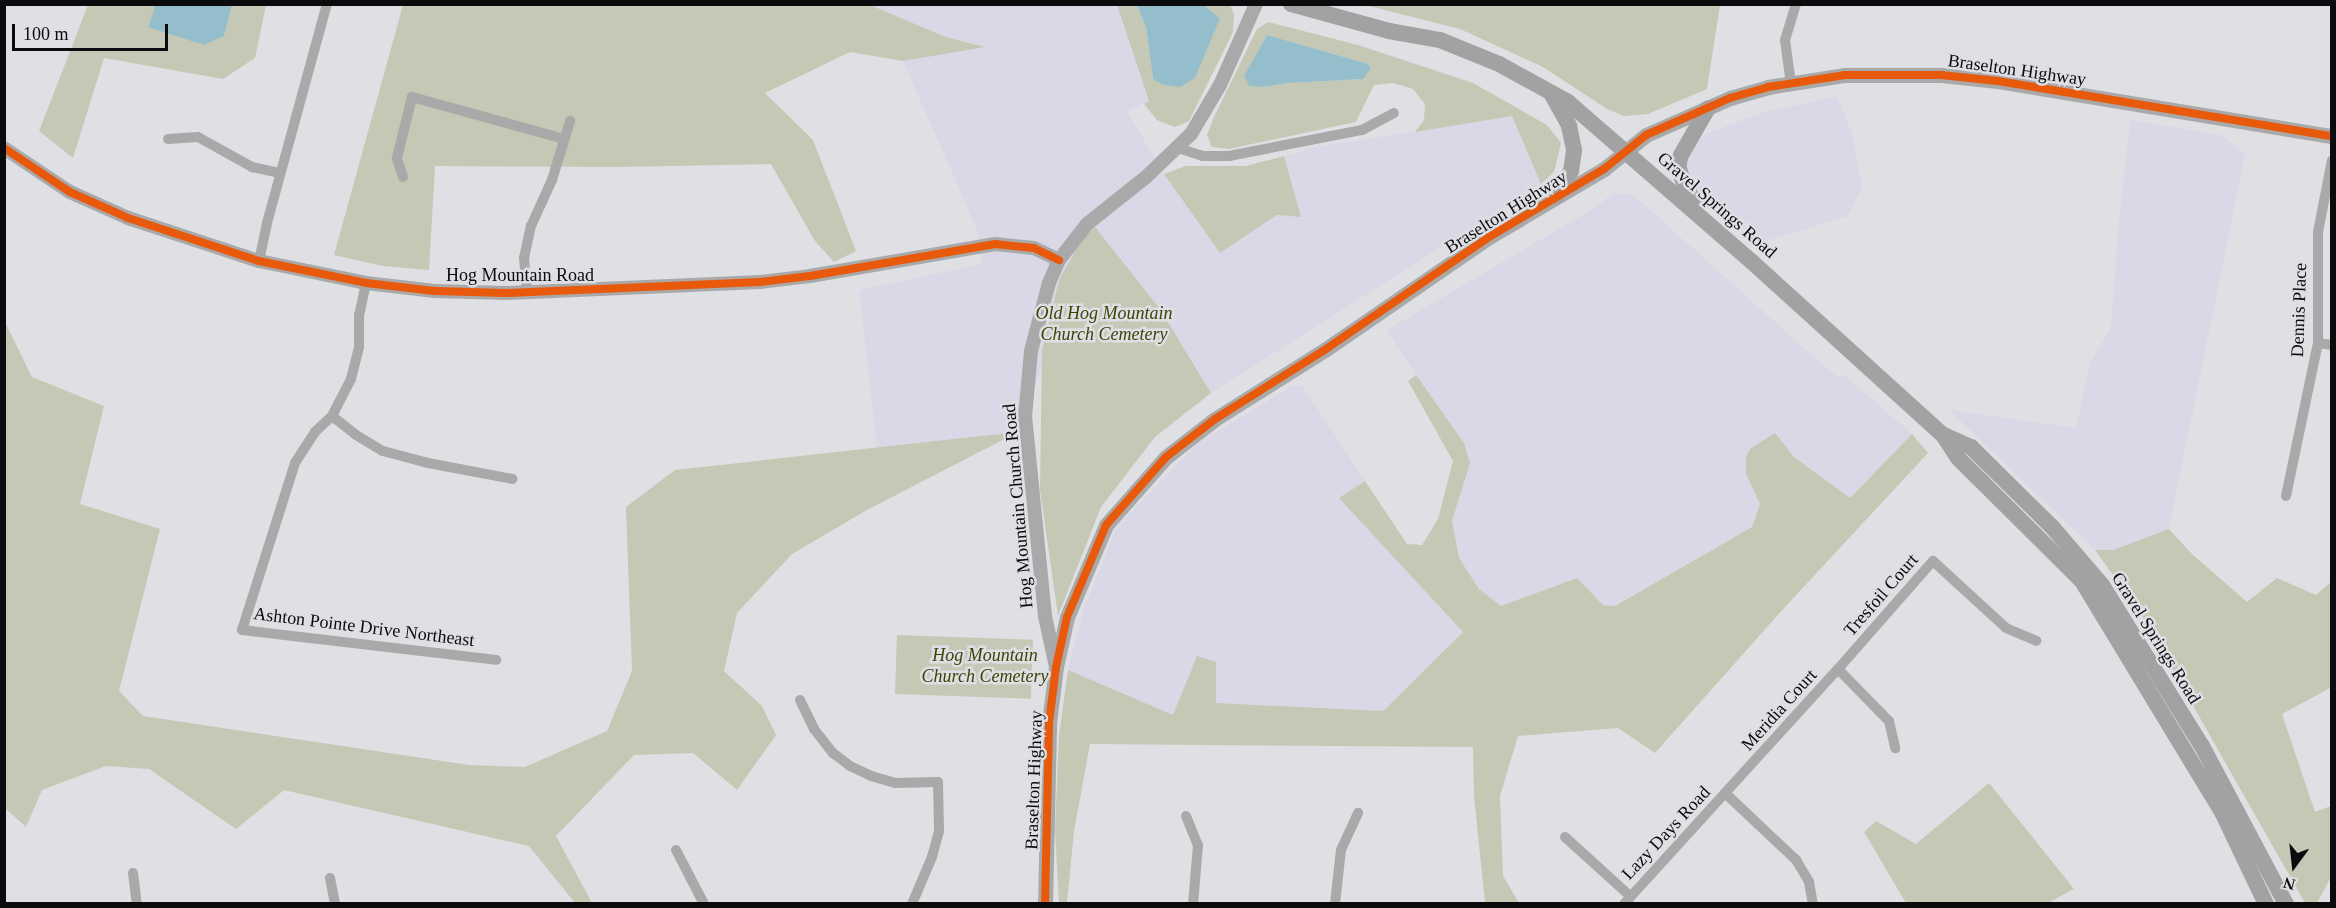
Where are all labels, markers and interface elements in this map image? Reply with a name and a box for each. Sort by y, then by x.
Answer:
scale bar [15,12,171,50]
text: 100 m [23,24,69,44]
street label: Braselton Highway [1946,50,2088,90]
street label: Gravel Springs Road [1653,147,1781,263]
street label: Braselton Highway [1441,166,1571,258]
street label: Dennis Place [2287,262,2311,358]
street label: Hog Mountain Road [446,264,594,286]
park label: Old Hog Mountain Church Cemetery [1036,303,1172,346]
street label: Hog Mountain Church Road [998,403,1038,609]
street label: Tresfoil Court [1839,549,1923,641]
street label: Gravel Springs Road [2107,568,2205,708]
street label: Ashton Pointe Drive Northeast [252,603,476,651]
park label: Hog Mountain Church Cemetery [922,645,1048,688]
street label: Meridia Court [1737,665,1821,755]
street label: Braselton Highway [1021,710,1047,850]
street label: Lazy Days Road [1617,782,1715,884]
north arrow [2264,836,2324,896]
text: N [2281,874,2297,894]

